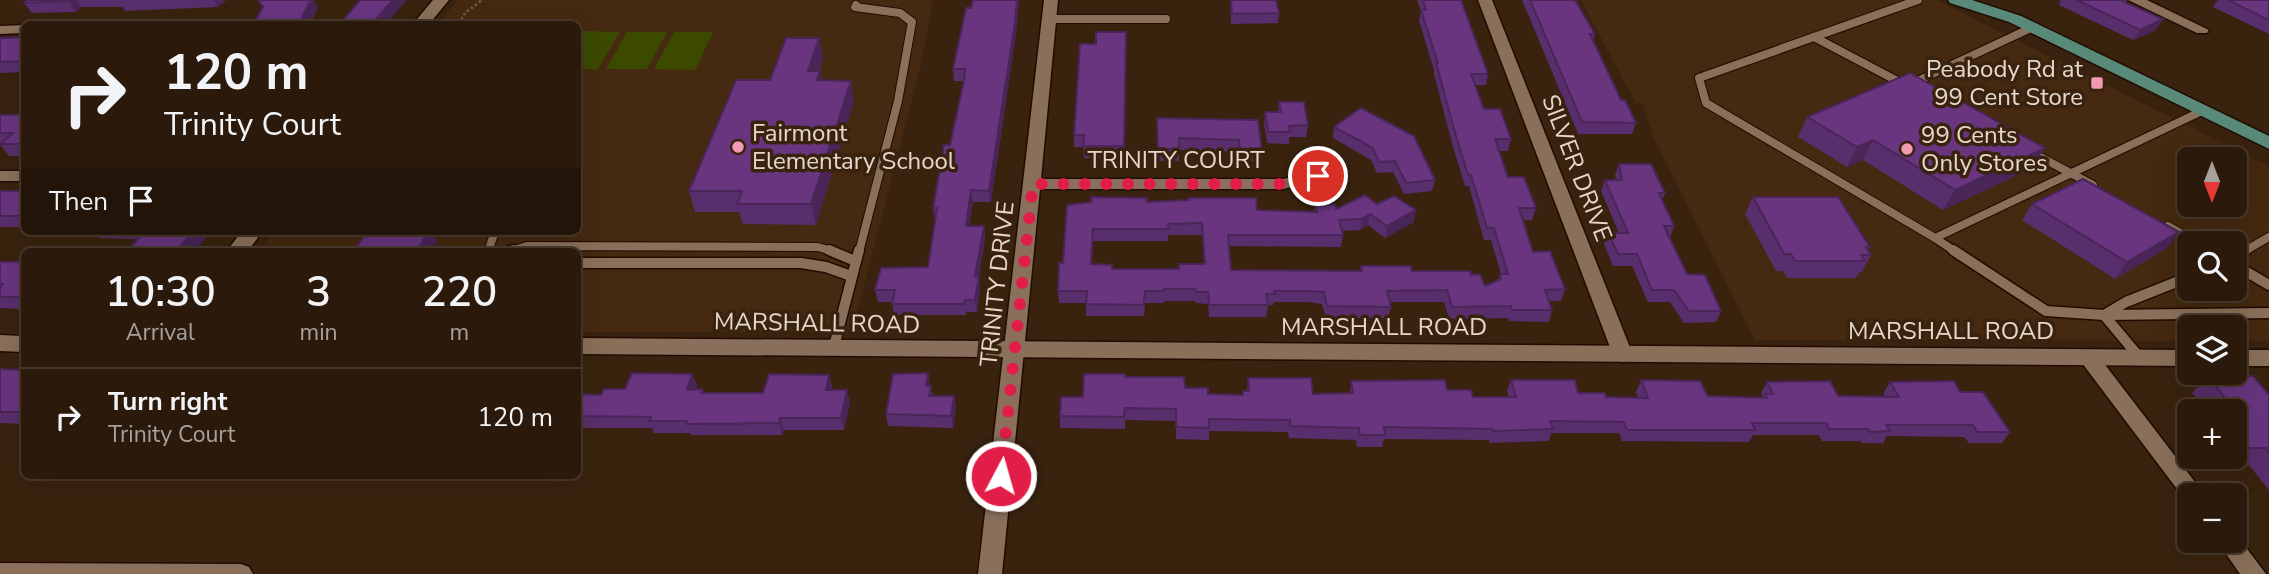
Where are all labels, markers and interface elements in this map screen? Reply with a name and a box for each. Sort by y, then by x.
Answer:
text: 120 m [164,39,308,106]
icon: right [49,49,140,140]
place label: Peabody Rd at 99 Cent Store [1926,53,2084,113]
marker: Peabody Rd at 99 Cent Store [2089,75,2105,91]
street label: SILVER DRIVE [1534,90,1620,246]
text: Trinity Court [164,103,341,146]
place label: Fairmont Elementary School [752,117,955,177]
place label: 99 Cents Only Stores [1921,119,2047,179]
marker: Fairmont Elementary School [730,139,746,155]
marker: 99 Cents Only Stores [1899,141,1915,157]
street label: TRINITY COURT [1087,144,1265,176]
pin [1288,146,1348,206]
north arrow [2177,147,2247,217]
map controls [2177,147,2247,553]
icon: arrive [1299,157,1337,195]
icon: arrive [122,182,160,220]
text: Then [49,184,108,219]
street label: TRINITY DRIVE [972,200,1022,368]
button: search [2177,231,2247,301]
text: 10:30 [105,264,216,321]
text: 3 [306,264,331,321]
text: 220 [421,264,497,321]
street label: MARSHALL ROAD [714,305,920,341]
street label: MARSHALL ROAD [1281,311,1487,343]
street label: MARSHALL ROAD [1848,315,2054,347]
button: layers [2177,315,2247,385]
text: Arrival [126,317,195,348]
text: min [300,317,338,348]
text: m [449,317,469,348]
text: Turn right [108,384,227,419]
icon: right [49,398,87,436]
button: + [2177,399,2247,469]
text: 120 m [477,400,553,435]
text: Trinity Court [108,419,235,450]
position arrow [964,439,1038,513]
button: − [2177,483,2247,553]

